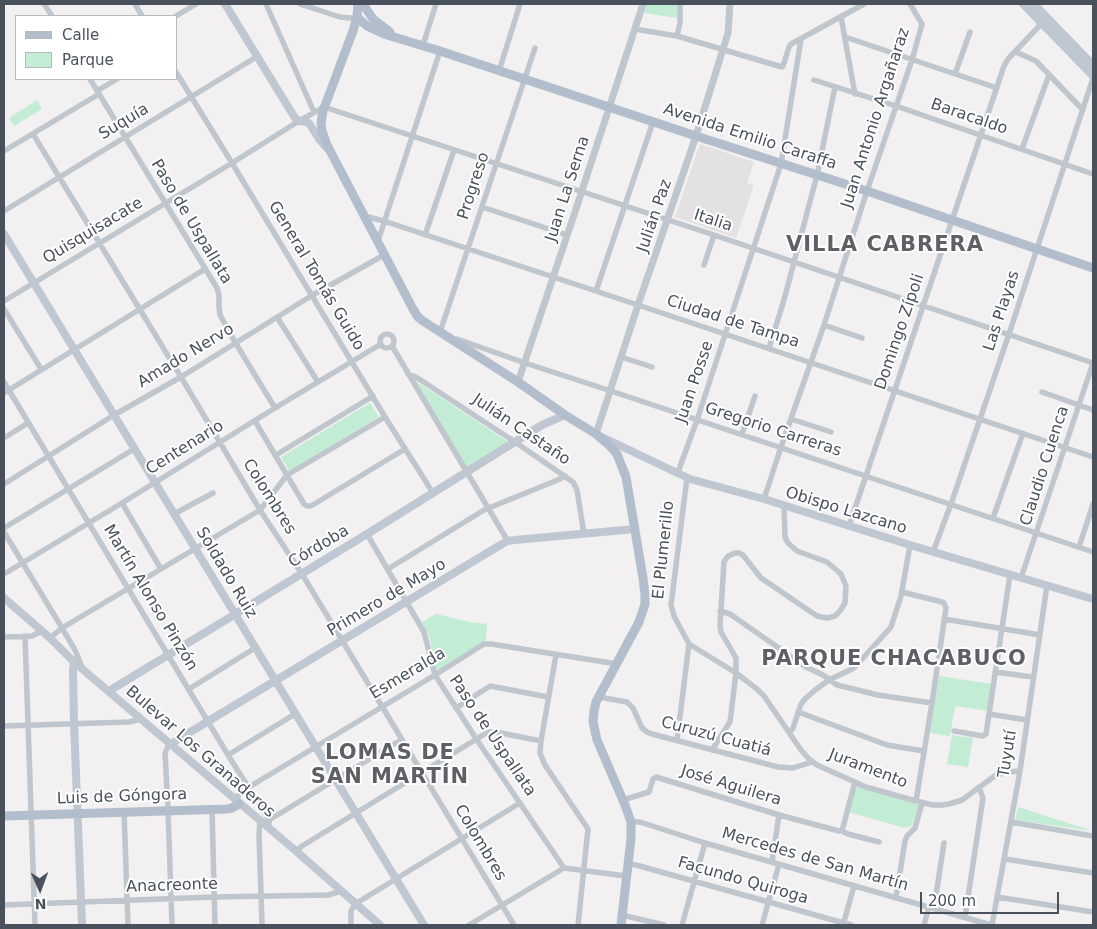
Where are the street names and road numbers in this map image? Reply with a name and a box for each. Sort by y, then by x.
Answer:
street label: Juan Antonio Argañaraz [838,25,914,211]
street label: Baracaldo [928,95,1010,139]
street label: Suquía [96,100,152,144]
street label: Avenida Emilio Caraffa [661,100,839,174]
street label: Juan La Serna [542,134,594,244]
street label: Progreso [454,150,494,222]
street label: Paso de Uspallata [146,156,236,288]
street label: Julián Paz [634,177,676,255]
street label: Quisquisacate [40,194,146,268]
street label: General Tomás Guido [264,198,368,354]
street label: Italia [691,206,735,236]
street label: Las Playas [980,268,1024,354]
street label: Domingo Zípoli [871,271,929,393]
street label: Ciudad de Tampa [664,291,802,353]
street label: Amado Nervo [134,320,238,392]
street label: Juan Posse [672,339,718,425]
street label: Julián Castaño [468,390,574,470]
street label: Gregorio Carreras [702,399,844,461]
street label: Claudio Cuenca [1017,404,1073,528]
street label: Centenario [143,417,227,479]
street label: Colombres [238,456,300,538]
street label: Obispo Lazcano [783,483,909,539]
street label: El Plumerillo [649,500,679,600]
street label: Córdoba [285,521,353,573]
street label: Martín Alonso Pinzón [99,522,201,674]
street label: Soldado Ruiz [191,524,261,622]
street label: Primero de Mayo [324,555,450,641]
street label: Esmeralda [367,644,449,704]
street label: Paso de Uspallata [444,672,540,800]
street label: Bulevar Los Granaderos [122,682,278,822]
street label: Curuzú Cuatiá [659,713,773,761]
street label: Tuyutí [995,729,1021,779]
street label: Juramento [826,745,910,793]
street label: José Aguilera [678,762,784,810]
street label: Luis de Góngora [57,785,187,809]
street label: Colombres [450,801,510,885]
street label: Mercedes de San Martín [719,824,911,896]
street label: Facundo Quiroga [676,853,810,909]
street label: Anacreonte [126,875,218,897]

